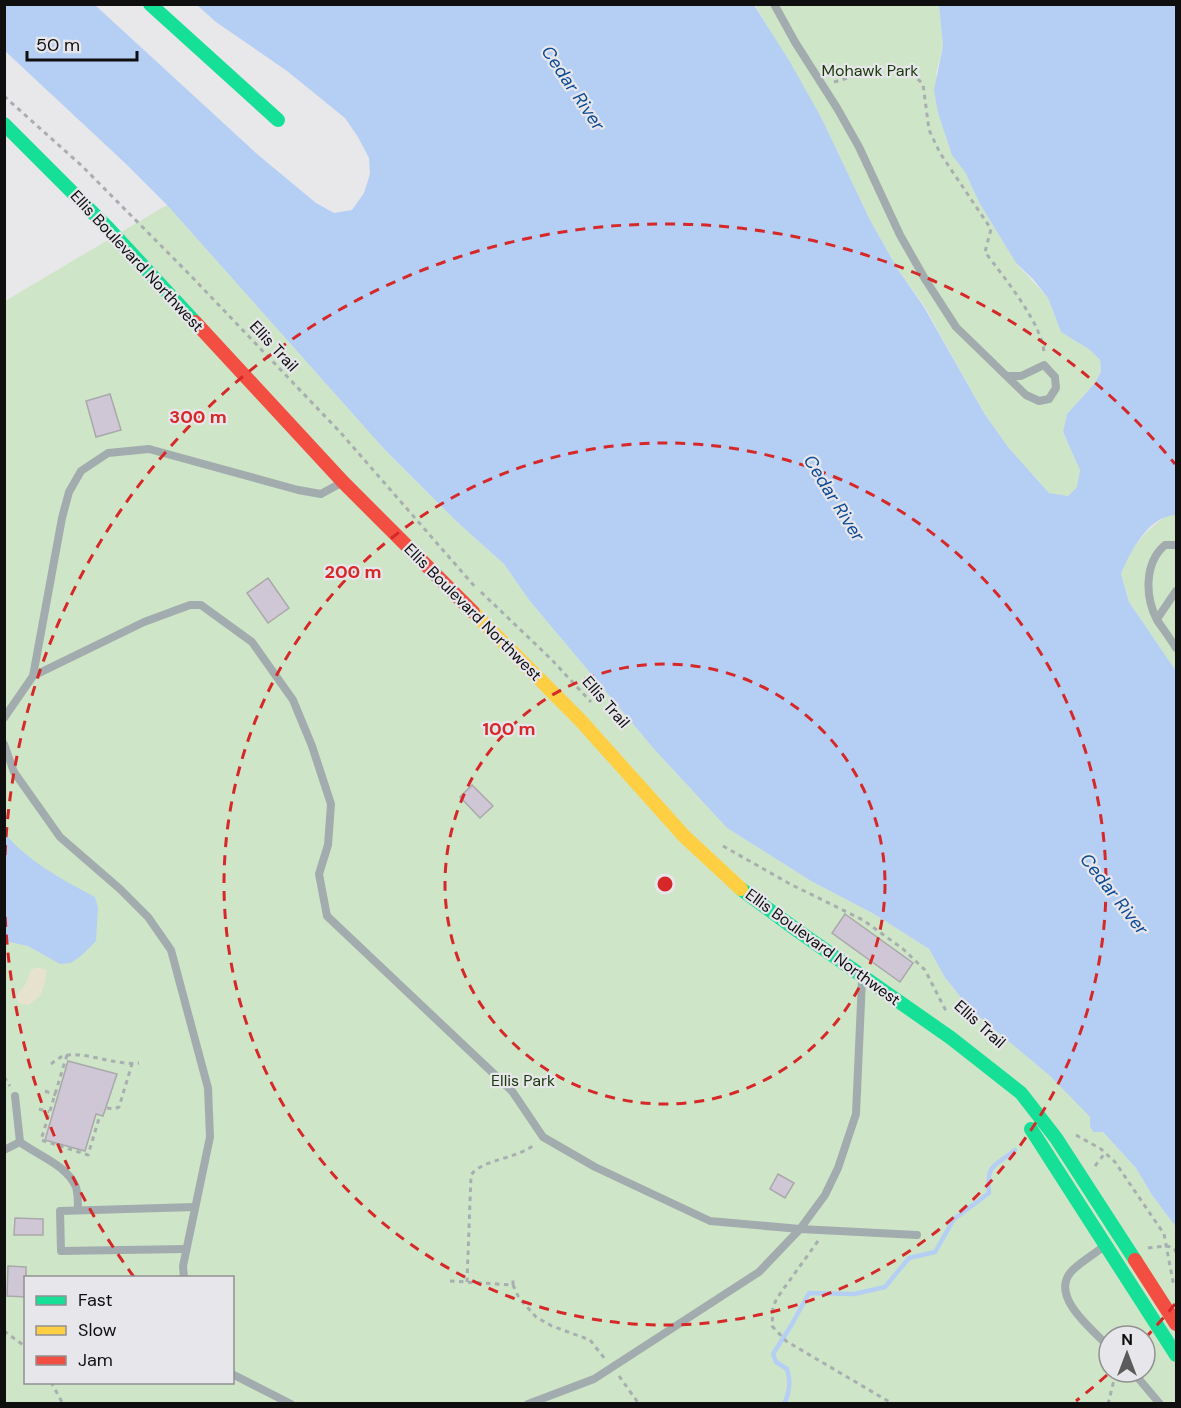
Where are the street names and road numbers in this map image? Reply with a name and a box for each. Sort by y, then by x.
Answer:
street label: Ellis Boulevard Northwest [66,186,208,336]
street label: Ellis Trail [245,316,303,376]
street label: Ellis Boulevard Northwest [400,539,546,685]
street label: Ellis Trail [578,672,634,732]
street label: Ellis Boulevard Northwest [741,884,905,1010]
street label: Ellis Trail [950,995,1010,1053]

